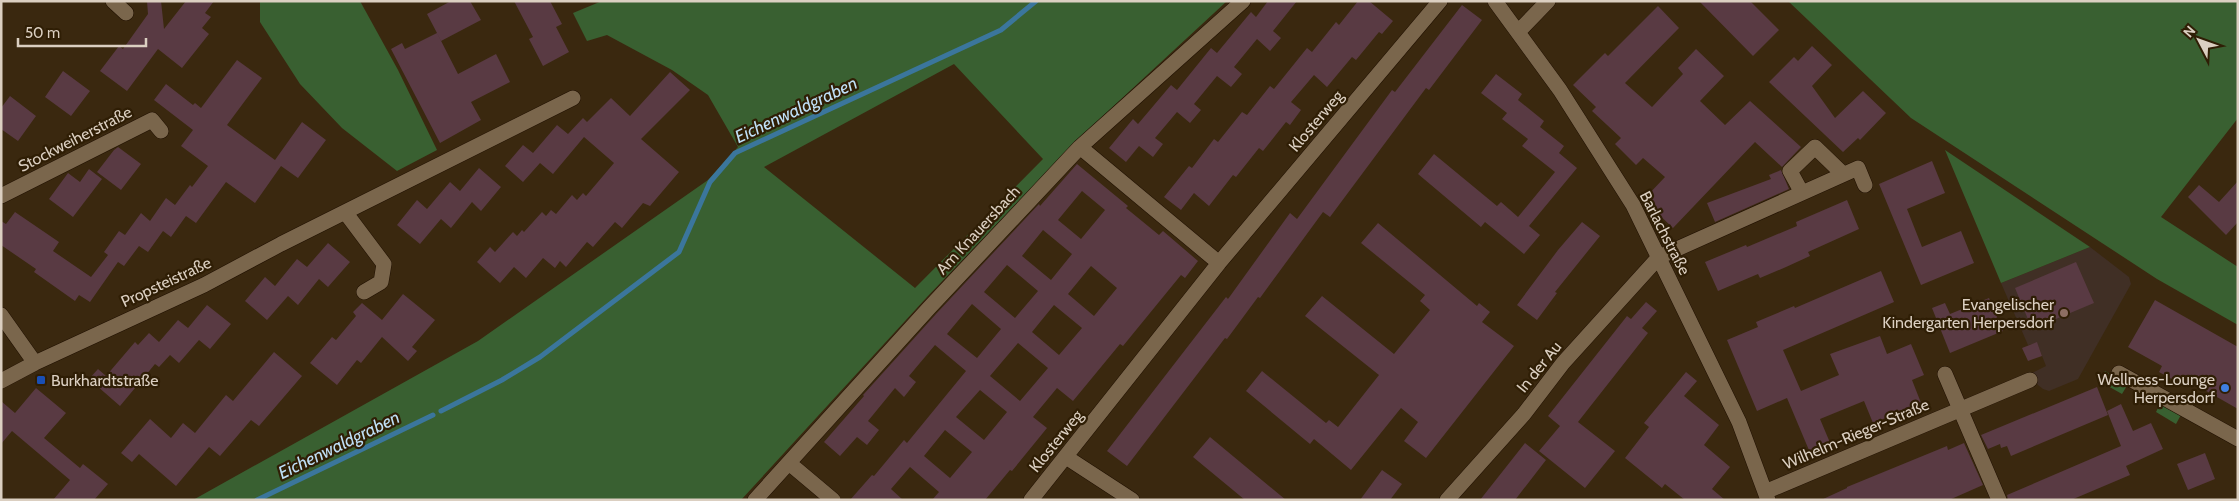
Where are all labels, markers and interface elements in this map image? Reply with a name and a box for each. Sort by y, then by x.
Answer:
scale bar [18,15,145,47]
north arrow [2174,15,2224,65]
text: N [2179,22,2199,41]
text: 50 m [25,24,60,42]
water label: Eichenwaldgraben [731,72,861,148]
street label: Klosterweg [1285,86,1348,156]
street label: Stockweiherstraße [15,102,135,176]
street label: Am Knauersbach [932,182,1024,278]
street label: Barlachstraße [1636,188,1694,278]
street label: Propsteistraße [118,253,214,311]
place label: Evangelischer Kindergarten Herpersdorf [1882,295,2055,332]
marker: Evangelischer Kindergarten Herpersdorf [2058,307,2070,319]
street label: In der Au [1513,338,1565,396]
place label: Wellness-Lounge Herpersdorf [2097,370,2216,407]
place label: Burkhardtstraße [51,371,159,390]
marker: Burkhardtstraße [35,374,47,386]
marker: Wellness-Lounge Herpersdorf [2219,382,2231,394]
street label: Wilhelm-Rieger-Straße [1780,395,1932,473]
street label: Klosterweg [1025,405,1087,476]
water label: Eichenwaldgraben [275,406,403,484]

